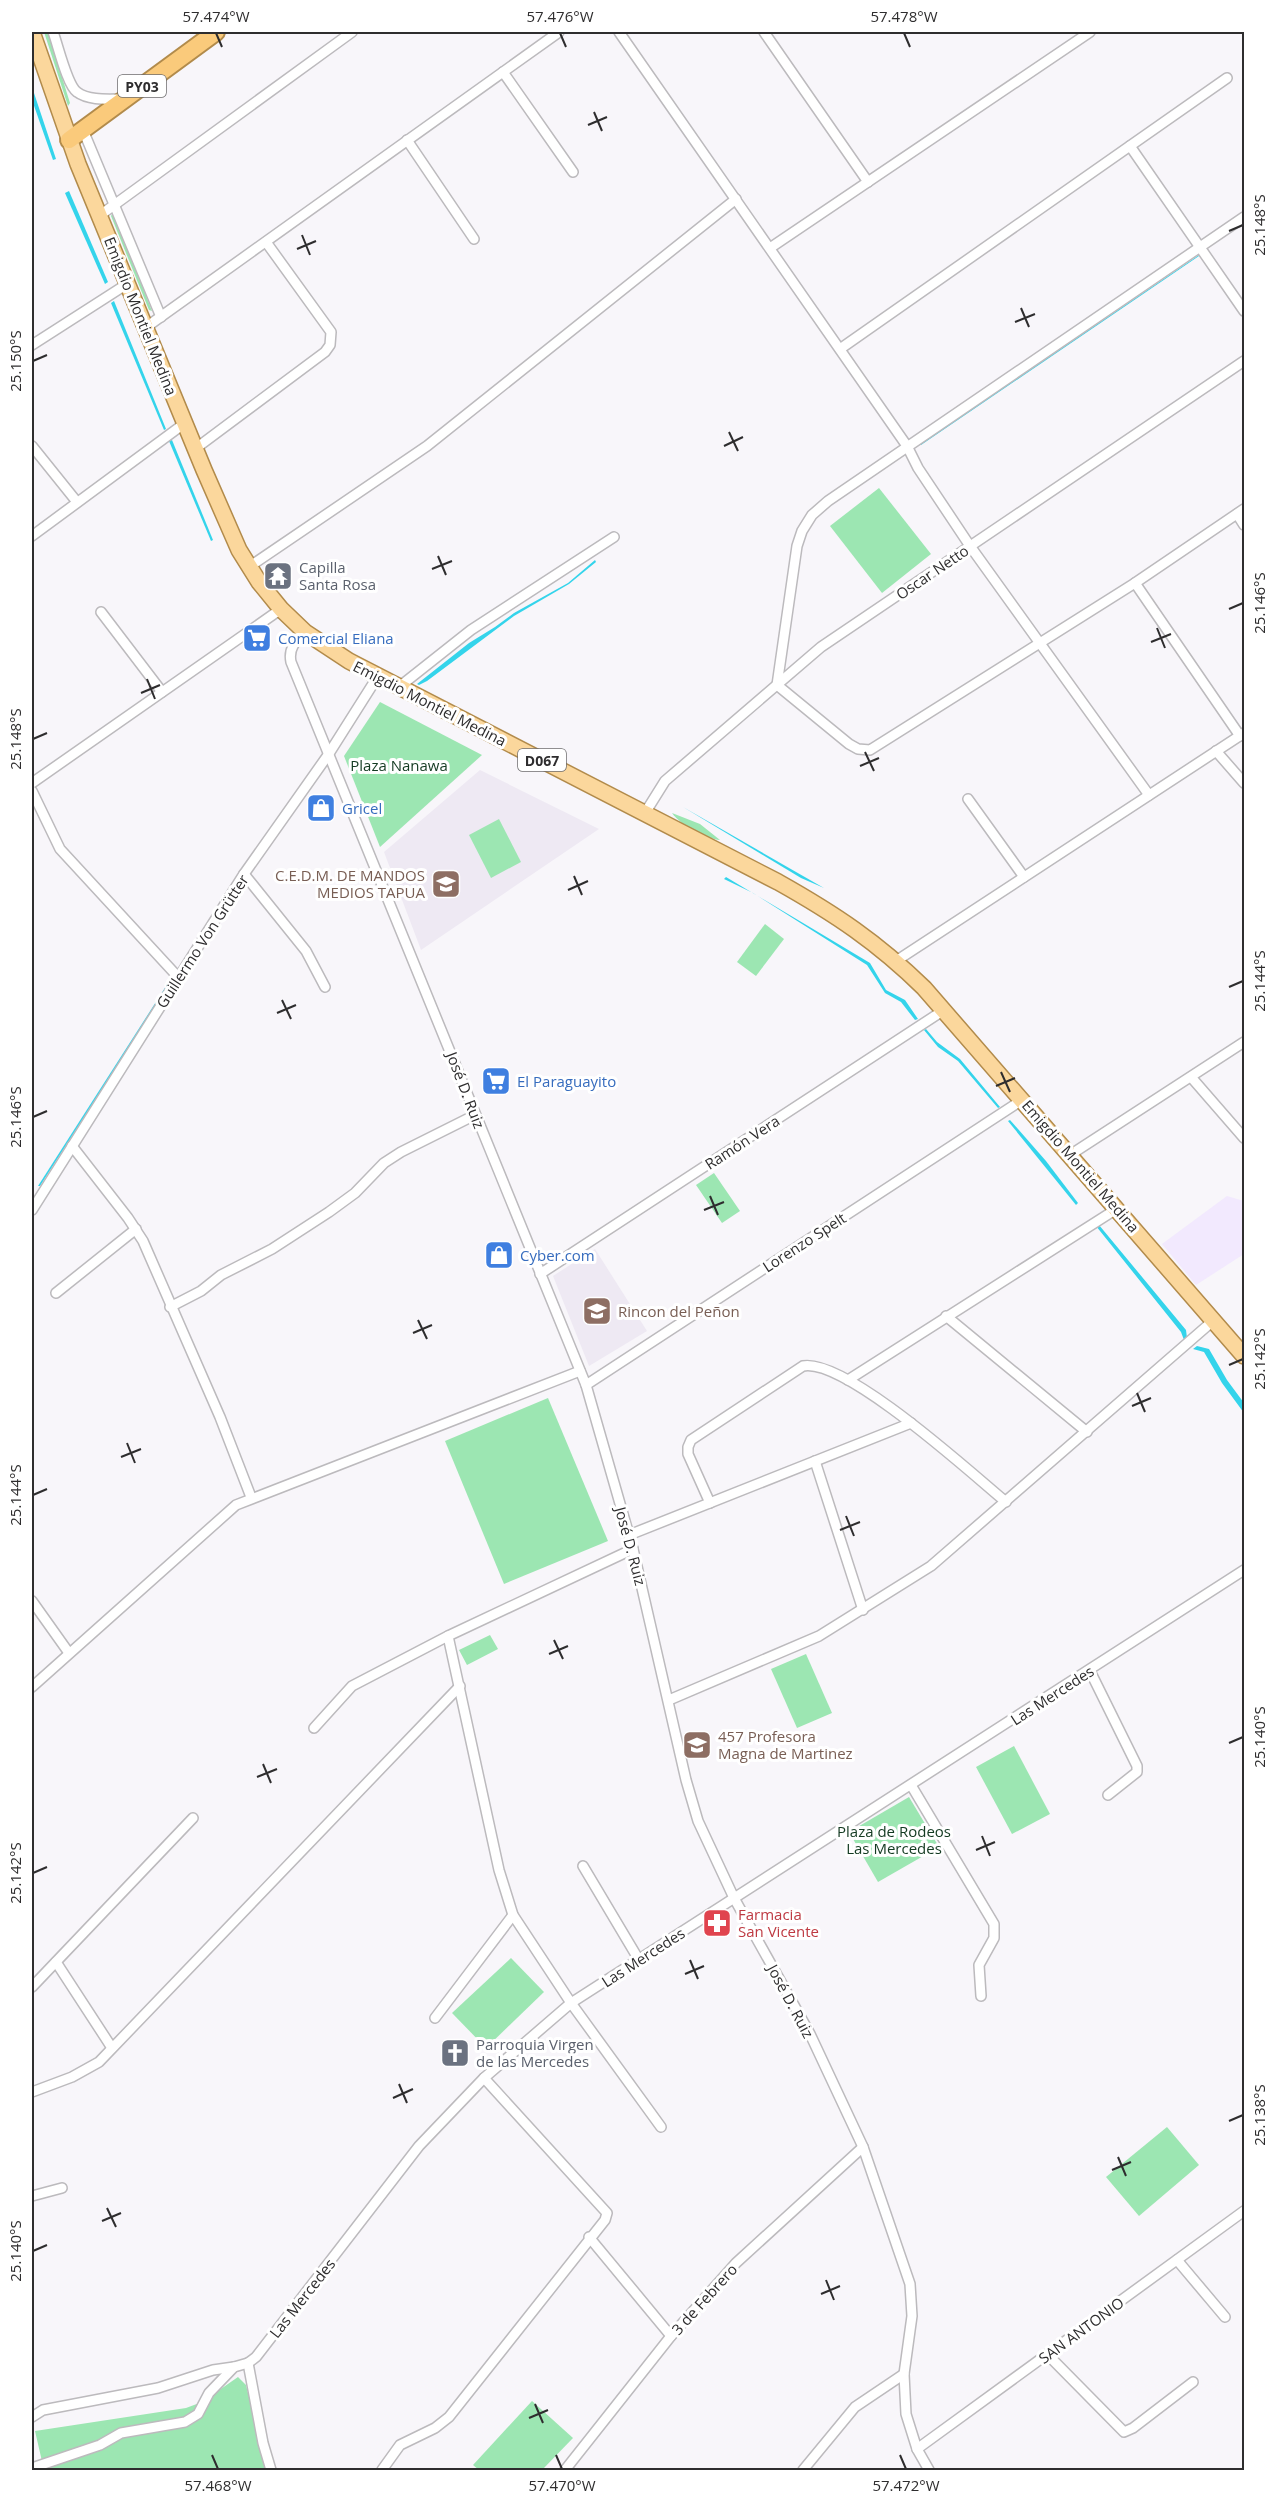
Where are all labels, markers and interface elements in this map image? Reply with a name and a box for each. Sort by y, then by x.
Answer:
text: 57.474°W [182,6,250,26]
text: 57.476°W [526,6,594,26]
text: 57.478°W [870,6,938,26]
road number: PY03 [118,75,166,97]
text: 25.148°S [1249,194,1269,256]
street label: Emigdio Montiel Medina [100,234,182,398]
text: 25.150°S [5,330,25,392]
street label: Oscar Netto [892,540,972,604]
place label: Capilla Santa Rosa [299,557,376,594]
temple icon: Capilla Santa Rosa [262,560,294,592]
text: 25.146°S [1249,572,1269,634]
supermarket icon: Comercial Eliana [241,622,273,654]
place label: Comercial Eliana [278,628,394,648]
street label: Emigdio Montiel Medina [350,656,510,750]
text: 25.148°S [5,708,25,770]
road number: D067 [518,749,566,771]
park label: Plaza Nanawa [350,755,448,775]
shop icon: Gricel [305,792,337,824]
place label: Gricel [342,798,382,818]
place label: C.E.D.M. DE MANDOS MEDIOS TAPUA [275,865,426,902]
school or university icon: C.E.D.M. DE MANDOS MEDIOS TAPUA [430,868,462,900]
street label: Guillermo Von Grütter [151,870,253,1012]
text: 25.144°S [1249,950,1269,1012]
street label: José D. Ruiz [442,1047,490,1131]
supermarket icon: El Paraguayito [480,1065,512,1097]
place label: El Paraguayito [517,1071,616,1091]
text: 25.146°S [5,1086,25,1148]
street label: Emigdio Montiel Medina [1018,1096,1144,1236]
street label: Ramón Vera [701,1110,783,1174]
street label: Lorenzo Spelt [759,1208,849,1276]
shop icon: Cyber.com [483,1239,515,1271]
place label: Cyber.com [520,1245,595,1265]
school or university icon: Rincon del Peñon [581,1295,613,1327]
place label: Rincon del Peñon [618,1301,740,1321]
text: 25.142°S [1249,1328,1269,1390]
text: 25.144°S [5,1464,25,1526]
street label: José D. Ruiz [610,1503,651,1587]
street label: Las Mercedes [1006,1661,1098,1729]
text: 25.140°S [1249,1706,1269,1768]
place label: 457 Profesora Magna de Martinez [718,1726,853,1763]
school or university icon: 457 Profesora Magna de Martinez [681,1729,713,1761]
park label: Plaza de Rodeos Las Mercedes [837,1821,951,1858]
text: 25.142°S [5,1842,25,1904]
place label: Farmacia San Vicente [738,1904,819,1941]
pharmacy icon: Farmacia San Vicente [701,1907,733,1939]
street label: Las Mercedes [597,1923,689,1991]
street label: José D. Ruiz [762,1959,819,2041]
place label: Parroquia Virgen de las Mercedes [476,2034,594,2071]
church icon: Parroquia Virgen de las Mercedes [439,2037,471,2069]
text: 25.138°S [1249,2084,1269,2146]
text: 25.140°S [5,2220,25,2282]
street label: Las Mercedes [265,2254,339,2342]
street label: 3 de Febrero [667,2259,741,2339]
street label: SAN ANTONIO [1034,2292,1128,2368]
text: 57.468°W [184,2475,252,2495]
text: 57.470°W [528,2475,596,2495]
text: 57.472°W [872,2475,940,2495]

